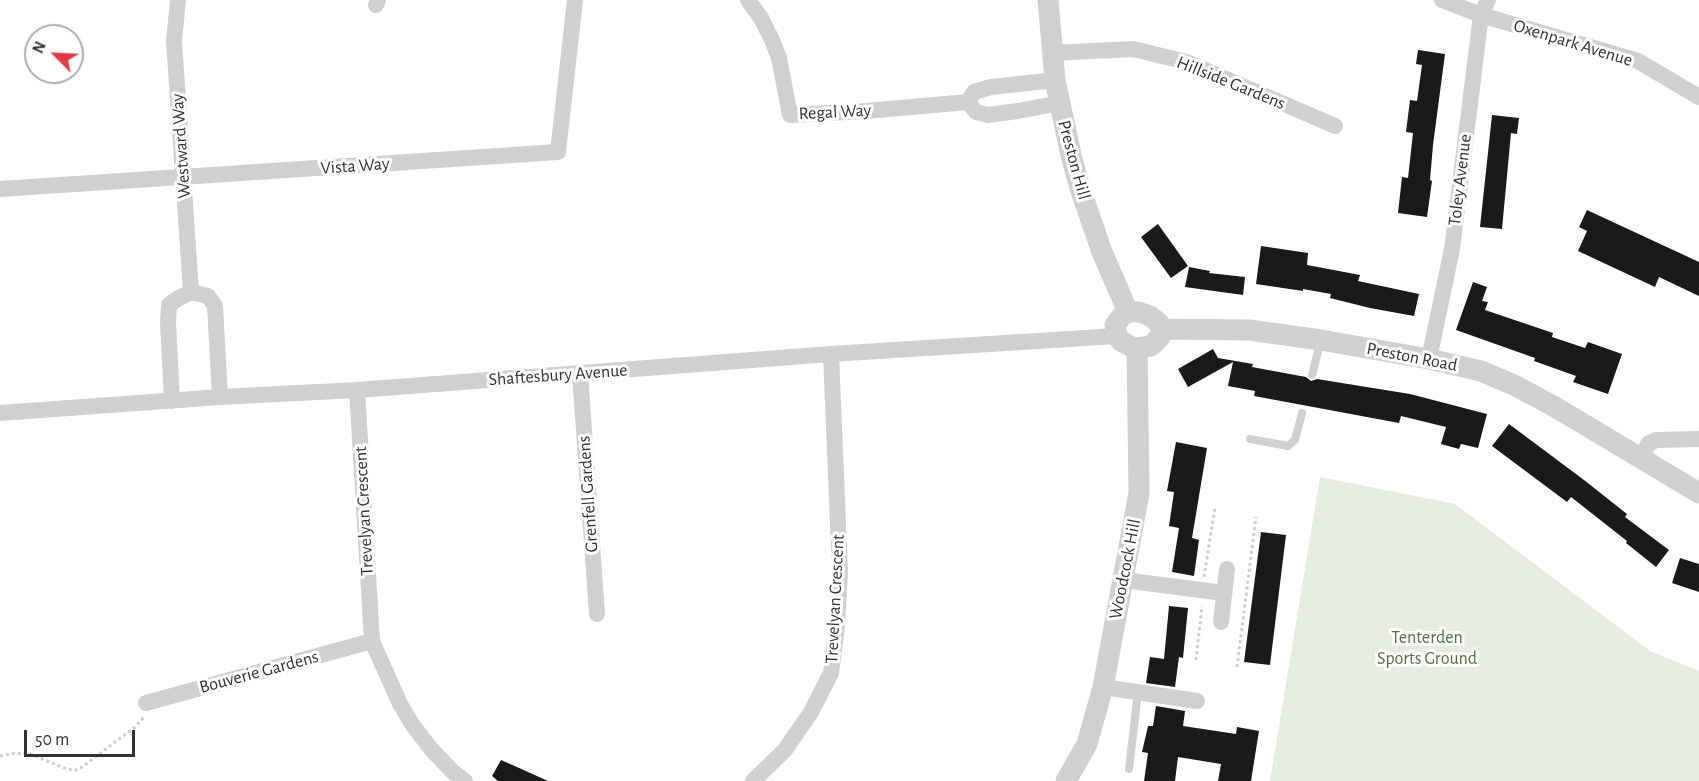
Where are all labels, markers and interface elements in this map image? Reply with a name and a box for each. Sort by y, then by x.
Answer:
street label: Oxenpark Avenue [1511,15,1635,71]
north arrow [24,24,84,84]
text: N [30,39,49,56]
street label: Hillside Gardens [1174,51,1288,115]
street label: Westward Way [167,93,195,199]
street label: Regal Way [798,99,872,125]
street label: Preston Hill [1053,118,1095,202]
street label: Toley Avenue [1444,133,1476,227]
street label: Vista Way [320,153,390,179]
street label: Preston Road [1365,338,1459,376]
street label: Shaftesbury Avenue [488,359,628,391]
street label: Grenfell Gardens [573,435,603,553]
street label: Trevelyan Crescent [350,446,378,576]
street label: Woodcock Hill [1105,517,1145,621]
street label: Trevelyan Crescent [821,534,849,664]
park label: Tenterden Sports Ground [1377,627,1477,670]
street label: Bouverie Gardens [197,646,321,698]
scale bar [27,718,138,756]
text: 50 m [35,731,69,749]

